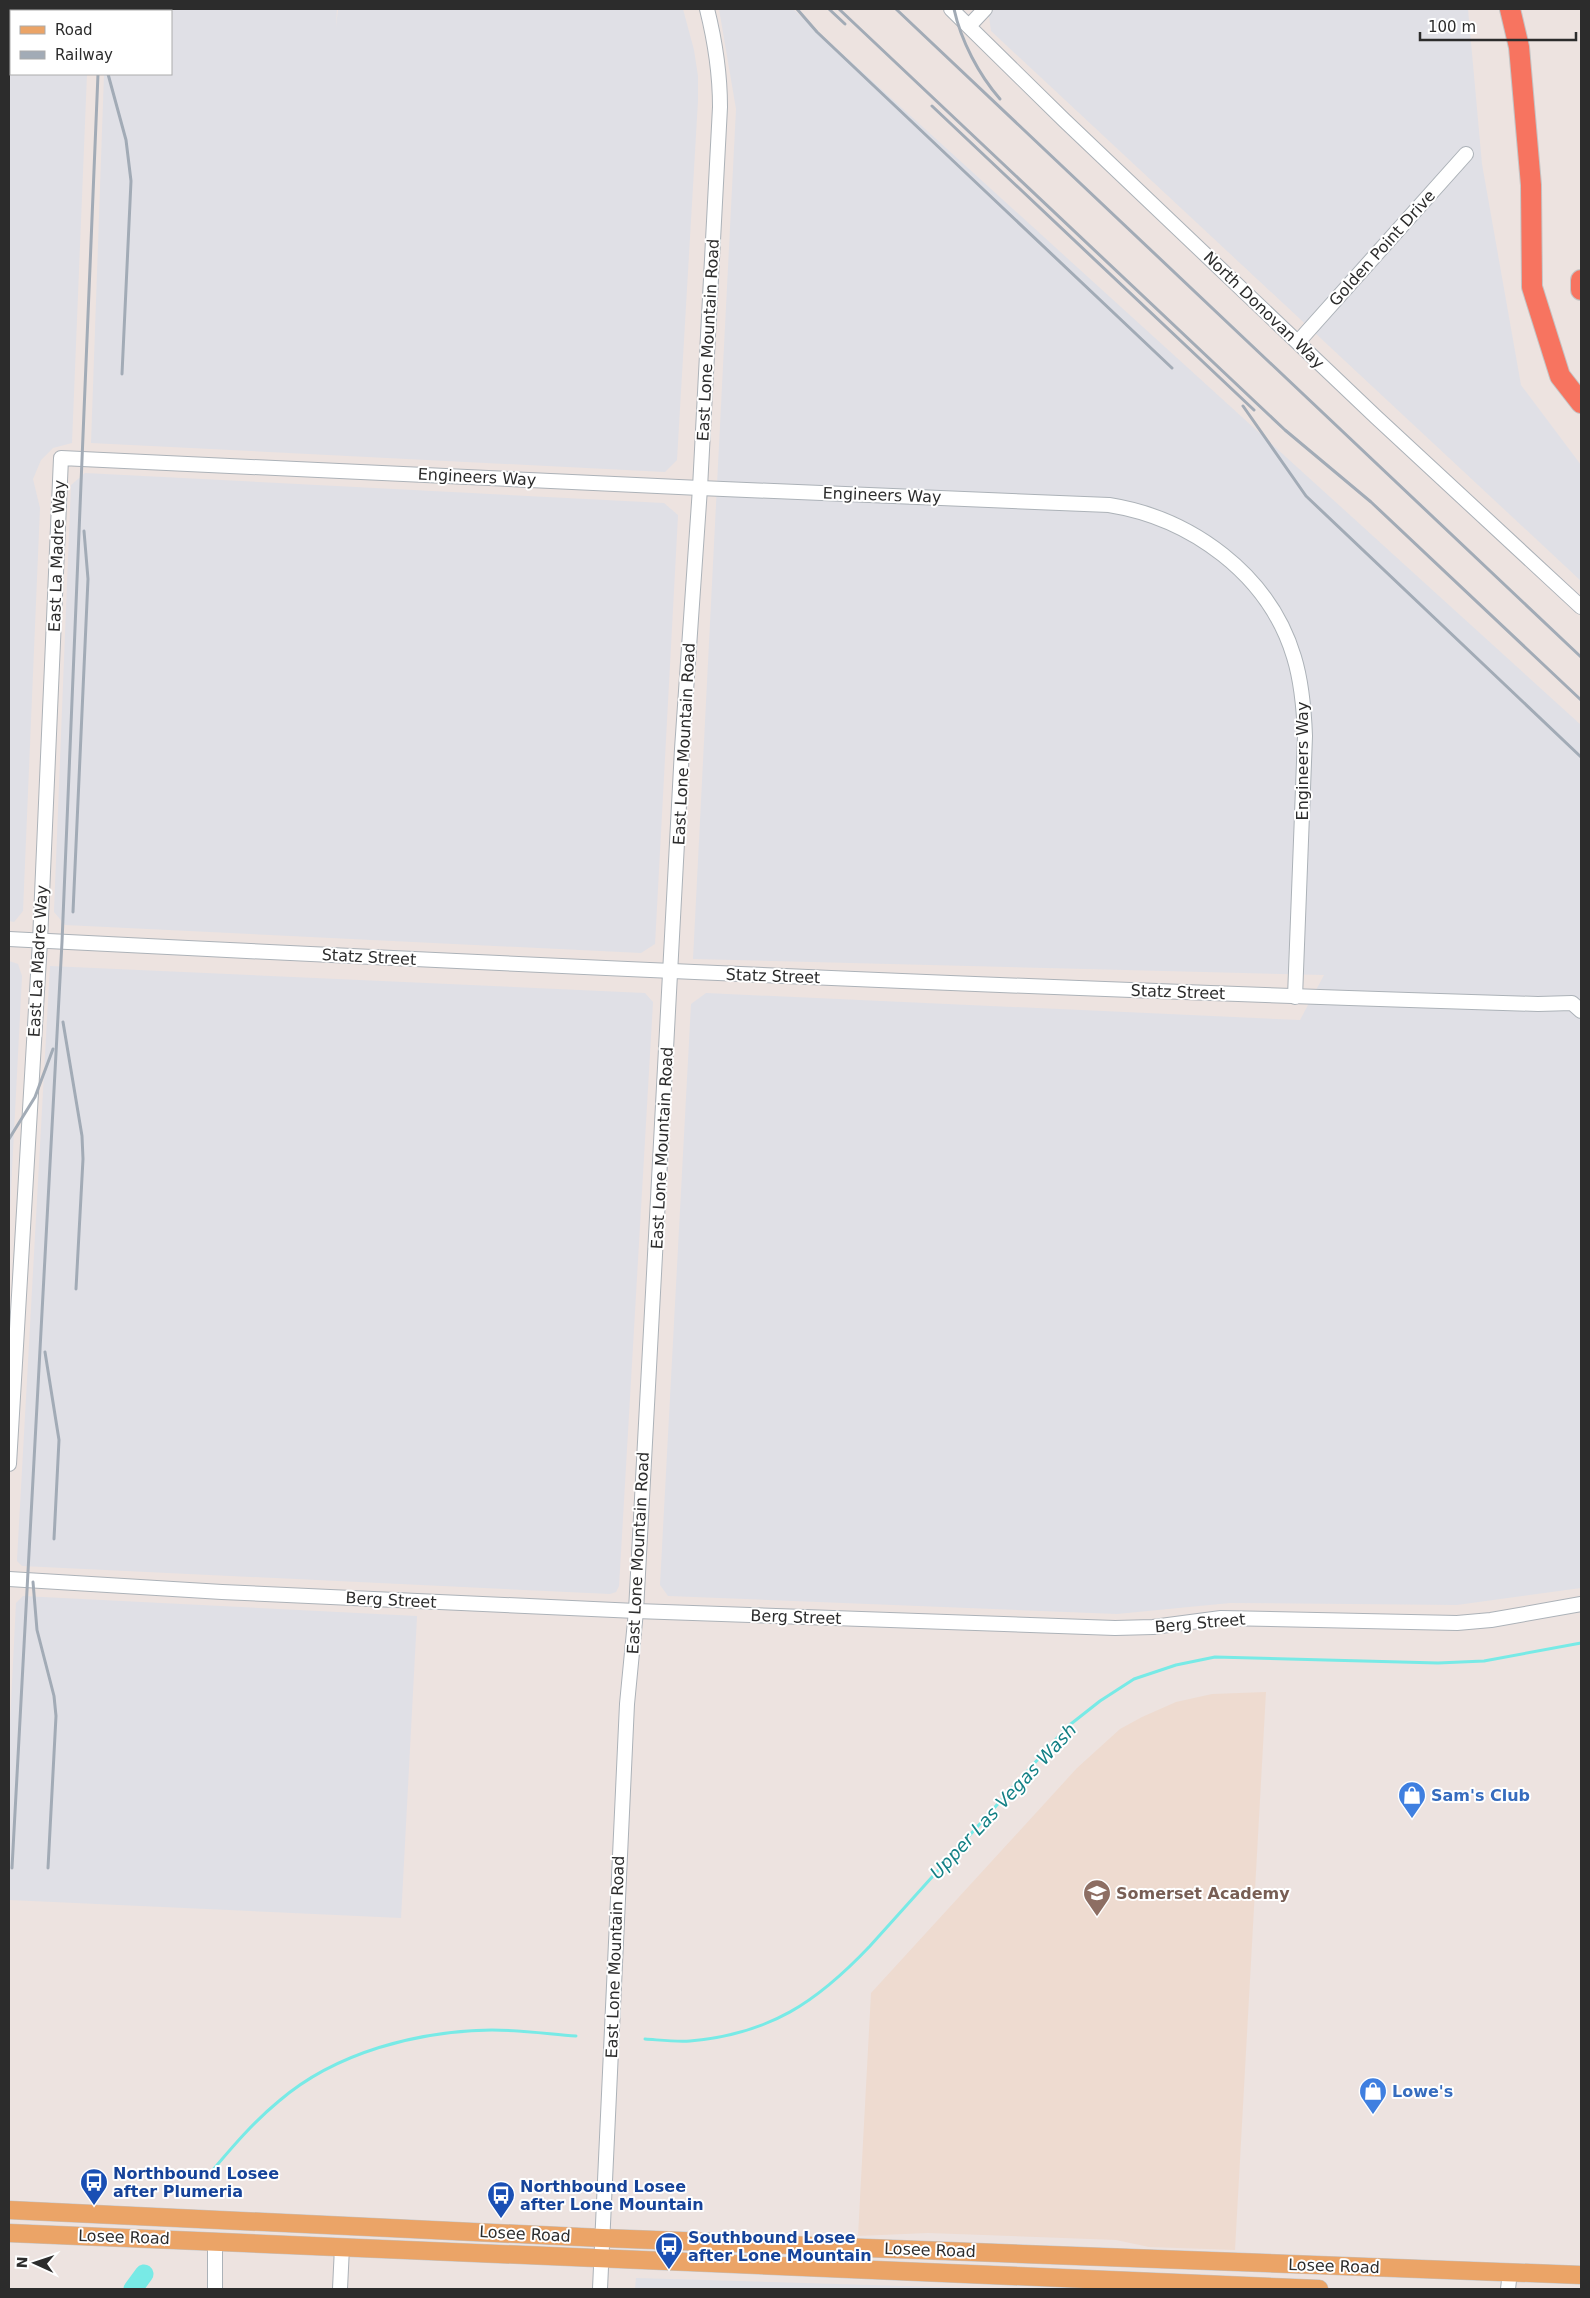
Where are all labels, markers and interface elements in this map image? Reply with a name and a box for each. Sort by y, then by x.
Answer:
legend [10,10,172,75]
scale bar [1420,10,1576,42]
text: 100 m [1428,18,1476,36]
text: Road [55,21,93,39]
text: Railway [55,46,113,64]
street label: Golden Point Drive [1325,186,1439,310]
street label: East Lone Mountain Road [693,238,723,442]
street label: North Donovan Way [1200,247,1328,373]
street label: Engineers Way [417,464,537,490]
street label: East La Madre Way [45,480,69,632]
street label: Engineers Way [822,483,942,507]
street label: East Lone Mountain Road [669,642,699,846]
street label: Engineers Way [1293,702,1312,820]
street label: East La Madre Way [25,884,51,1038]
street label: Statz Street [321,945,417,969]
street label: Statz Street [725,965,821,987]
street label: Statz Street [1130,981,1226,1003]
street label: East Lone Mountain Road [647,1046,677,1250]
street label: East Lone Mountain Road [623,1451,653,1655]
street label: Berg Street [345,1588,437,1612]
street label: Berg Street [750,1606,842,1628]
street label: Berg Street [1154,1610,1246,1636]
water label: Upper Las Vegas Wash [925,1719,1081,1883]
shop icon: Sam's Club [1397,1780,1427,1819]
place label: Sam's Club [1431,1786,1530,1805]
street label: East Lone Mountain Road [602,1855,628,2059]
school or university icon: Somerset Academy [1082,1878,1112,1917]
place label: Somerset Academy [1116,1884,1290,1903]
shop icon: Lowe's [1358,2076,1388,2115]
place label: Lowe's [1392,2082,1453,2101]
place label: Northbound Losee after Plumeria [113,2164,279,2201]
bus stop icon: Northbound Losee after Plumeria [79,2167,109,2206]
place label: Northbound Losee after Lone Mountain [520,2177,704,2214]
bus stop icon: Northbound Losee after Lone Mountain [486,2180,516,2219]
street label: Losee Road [479,2222,571,2246]
street label: Losee Road [78,2226,170,2248]
place label: Southbound Losee after Lone Mountain [688,2228,872,2265]
bus stop icon: Southbound Losee after Lone Mountain [654,2231,684,2270]
north arrow [10,2238,60,2288]
street label: Losee Road [884,2239,976,2261]
street label: Losee Road [1288,2255,1380,2277]
text: N [14,2256,30,2269]

